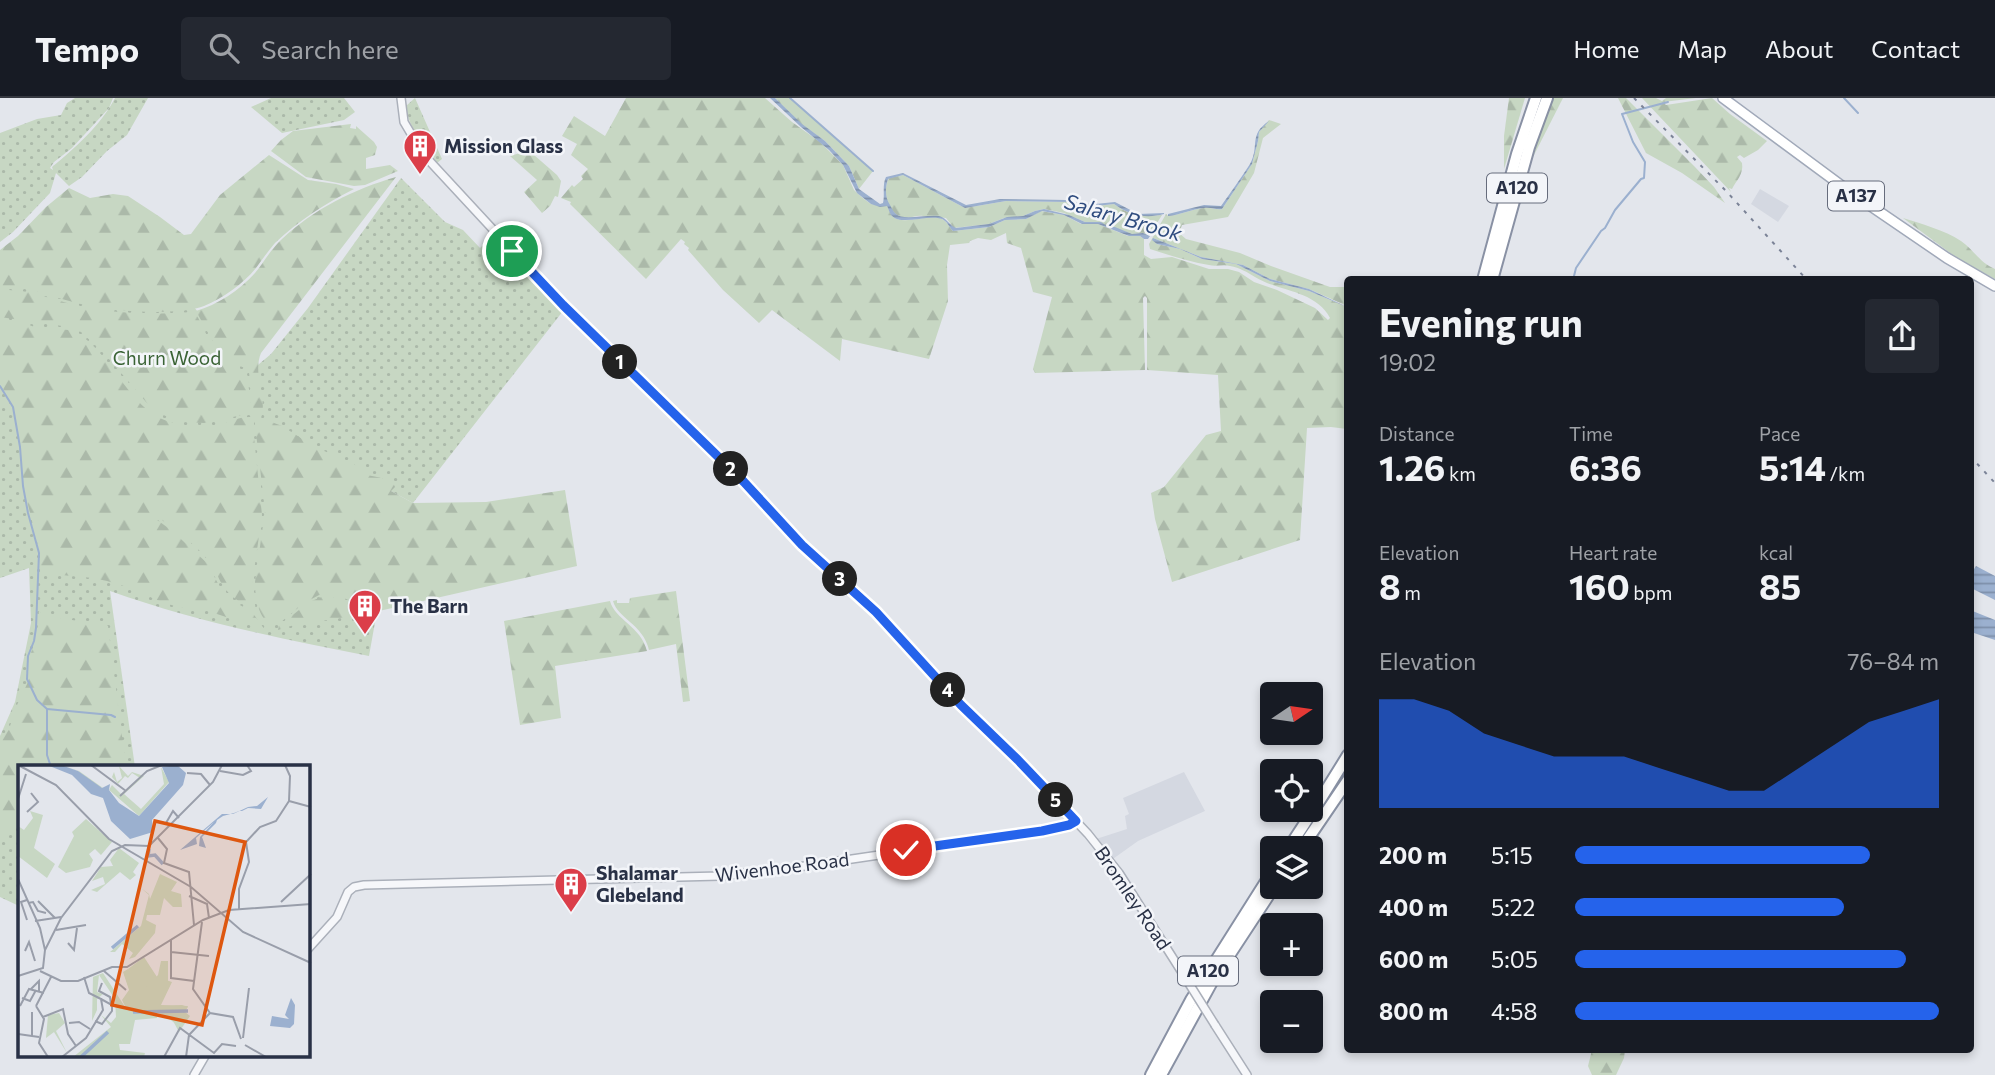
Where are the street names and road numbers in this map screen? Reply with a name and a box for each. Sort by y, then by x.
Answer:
road number: A120 [1487,174,1547,202]
road number: A137 [1828,182,1884,211]
street label: Bromley Road [1090,842,1176,954]
street label: Wivenhoe Road [714,847,850,886]
road number: A120 [1178,956,1238,986]

